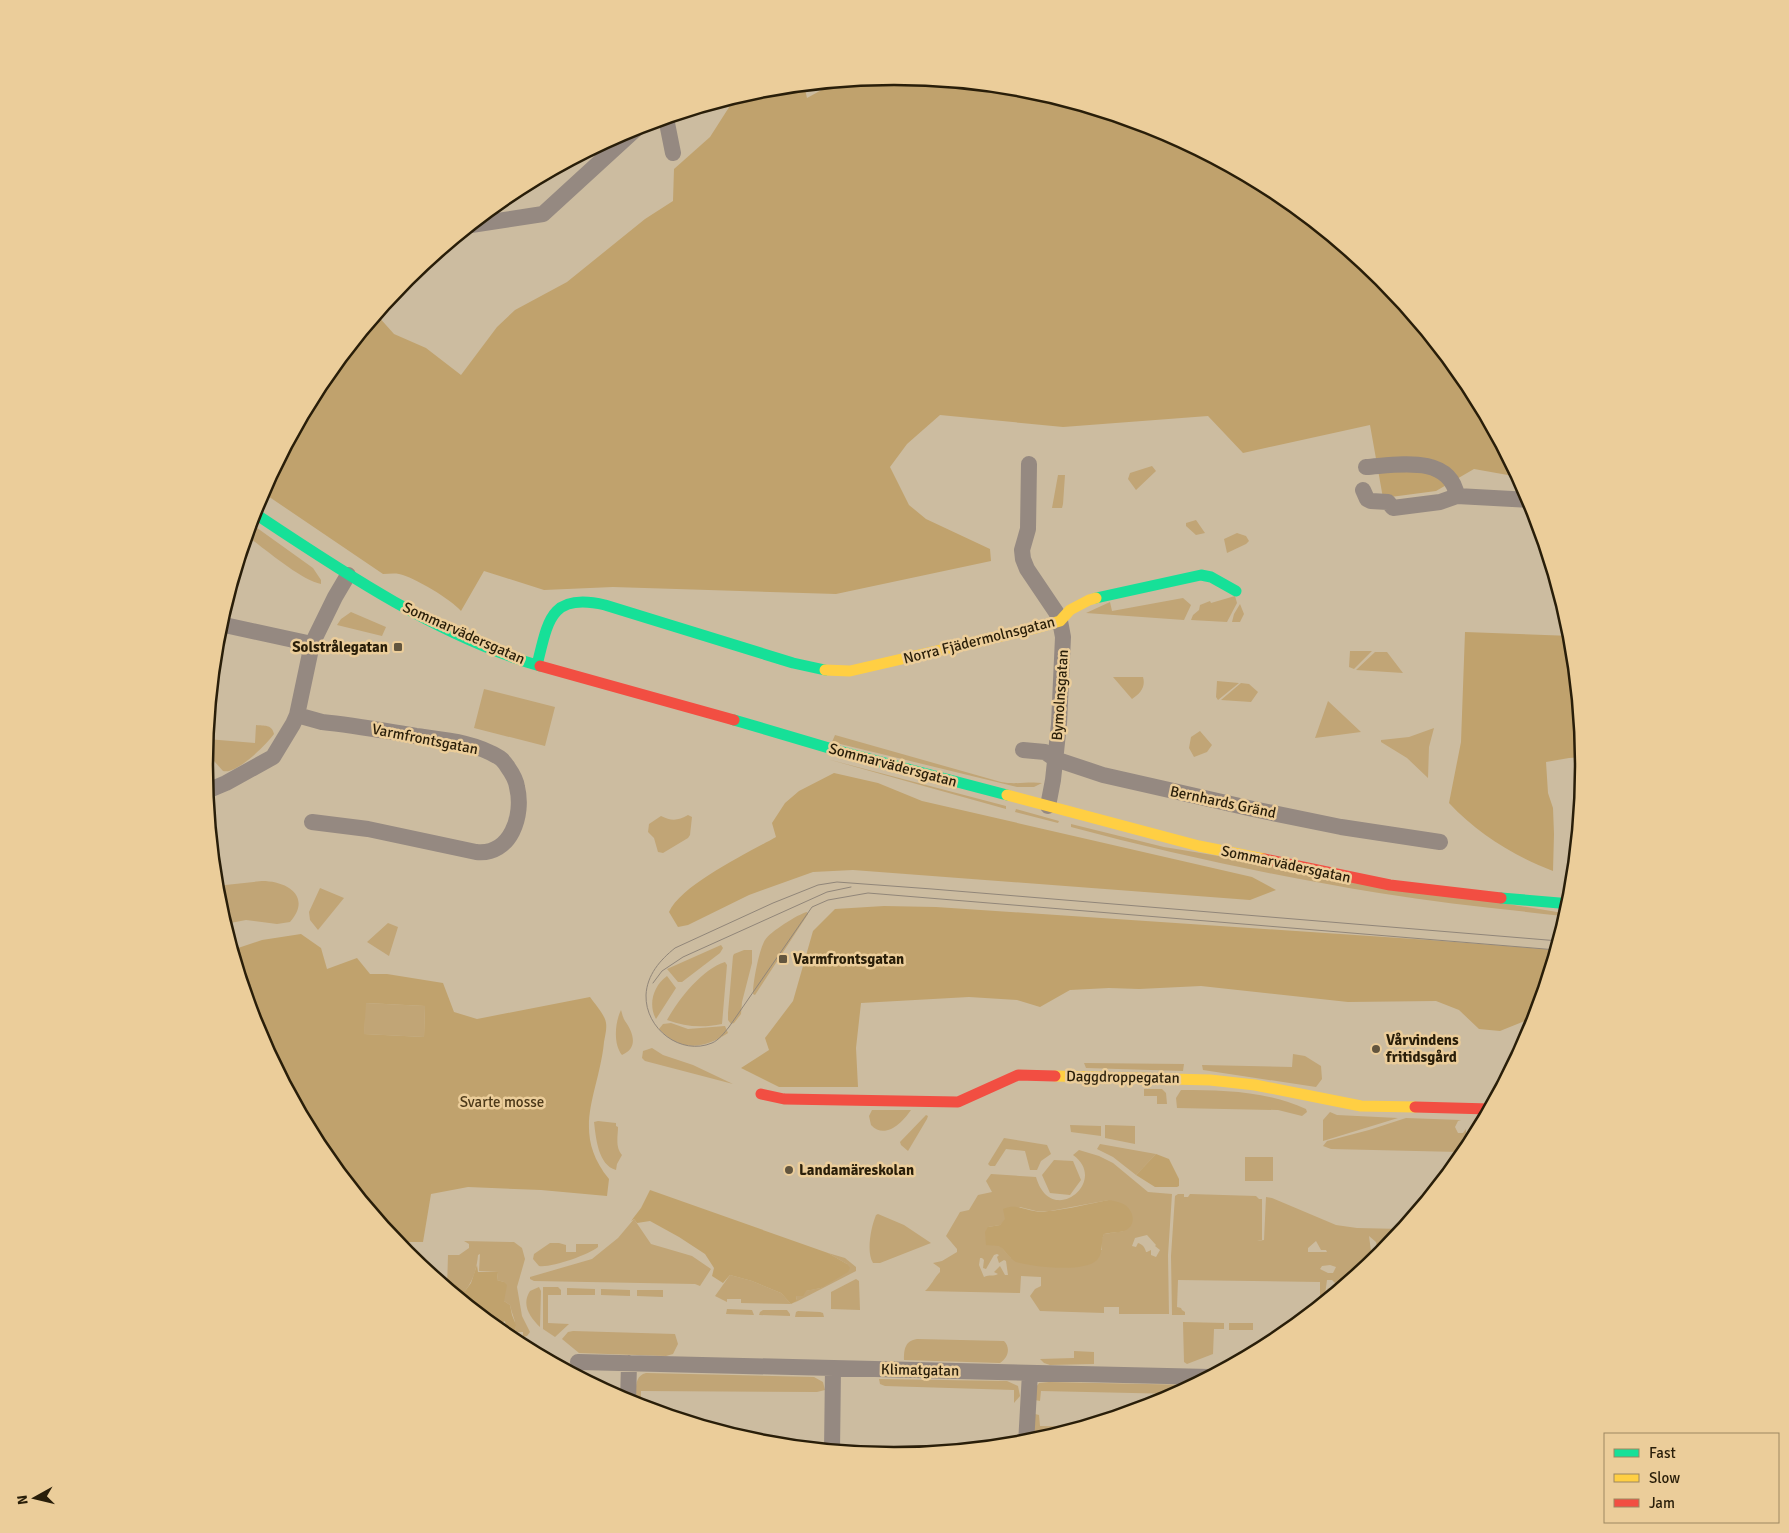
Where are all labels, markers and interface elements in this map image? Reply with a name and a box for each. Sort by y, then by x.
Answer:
street label: Sommarvädersgatan [400,598,528,668]
street label: Norra Fjädermolnsgatan [901,612,1057,668]
place label: Solstrålegatan [292,638,388,656]
marker: Solstrålegatan [392,641,404,653]
street label: Bymolnsgatan [1048,649,1072,741]
street label: Varmfrontsgatan [370,720,480,758]
street label: Sommarvädersgatan [827,739,959,791]
street label: Bernhards Gränd [1168,782,1278,822]
street label: Sommarvädersgatan [1220,841,1352,887]
place label: Varmfrontsgatan [793,950,904,968]
marker: Varmfrontsgatan [777,953,789,965]
place label: Vårvindens fritidsgård [1385,1031,1459,1066]
marker: Vårvindens fritidsgård [1370,1043,1382,1055]
street label: Daggdroppegatan [1066,1067,1180,1087]
park label: Svarte mosse [460,1093,544,1111]
place label: Landamäreskolan [799,1161,914,1179]
marker: Landamäreskolan [783,1164,795,1176]
street label: Klimatgatan [881,1360,959,1380]
legend [1604,1433,1779,1523]
text: Fast [1649,1444,1676,1462]
text: Slow [1649,1469,1680,1487]
north arrow [10,1473,60,1523]
text: N [14,1494,32,1506]
text: Jam [1649,1494,1675,1512]

